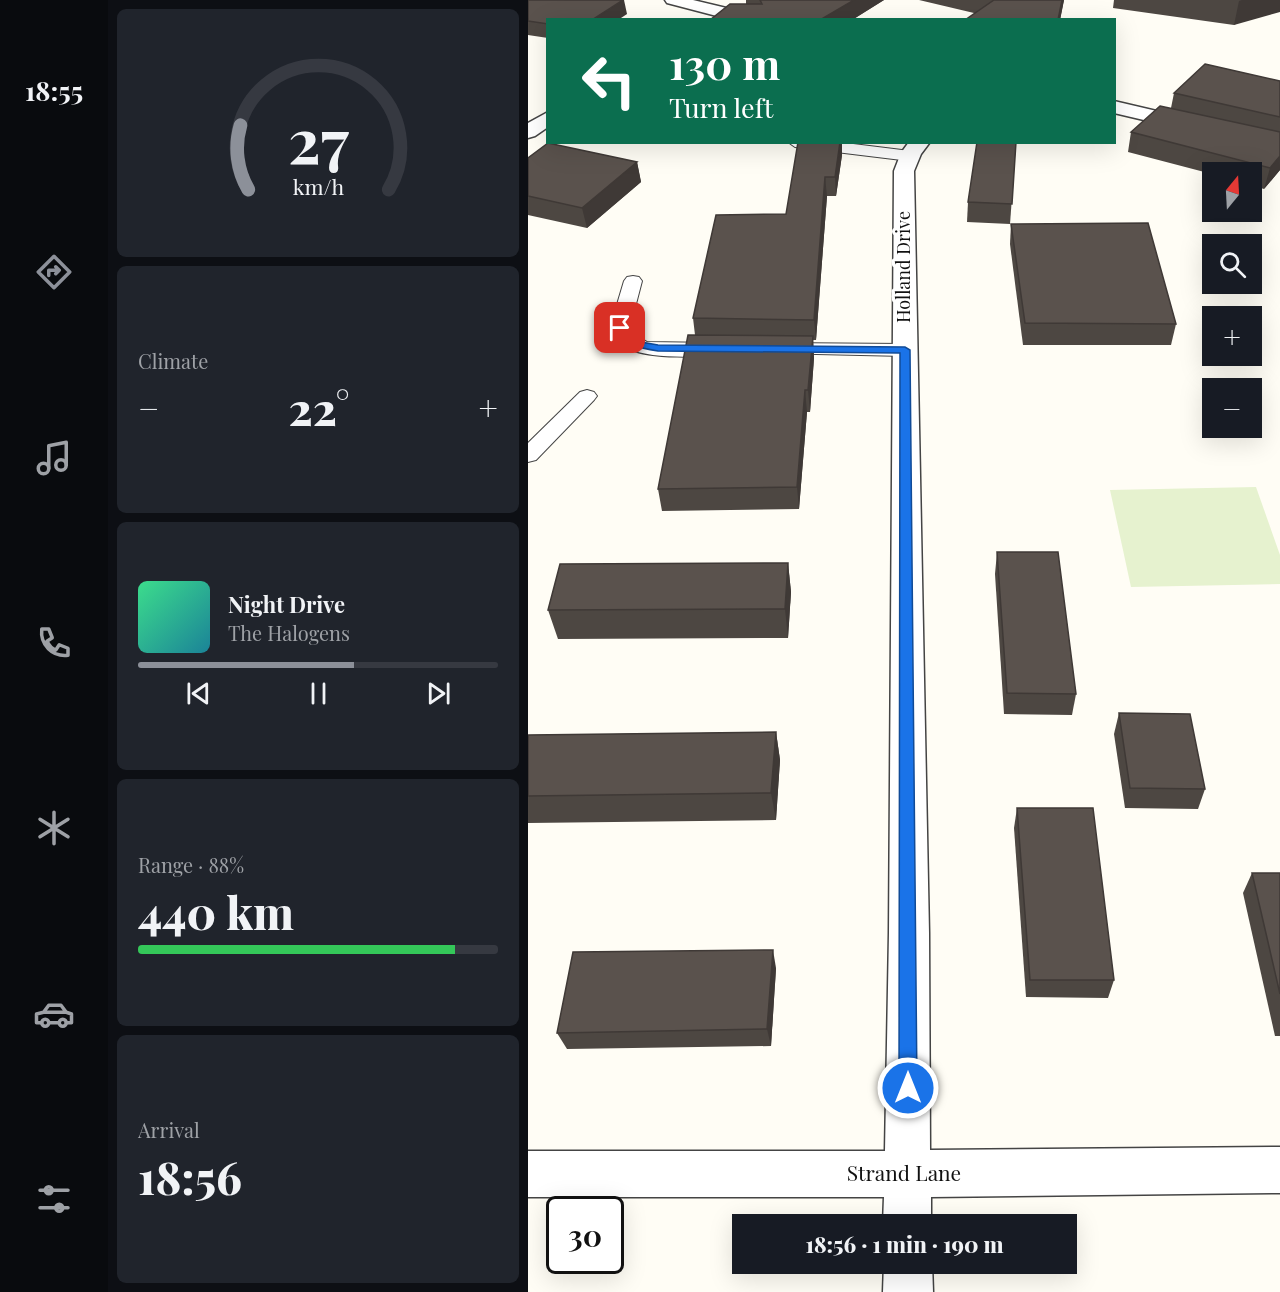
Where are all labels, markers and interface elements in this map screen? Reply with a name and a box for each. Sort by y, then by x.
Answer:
text: 130 m [669,35,780,91]
icon: left [570,42,648,120]
text: 18:55 [25,72,83,108]
text: Turn left [669,89,773,125]
text: 27 [287,96,349,180]
north arrow [1202,162,1262,222]
map controls [1202,162,1262,438]
text: km/h [292,172,344,200]
street label: Holland Drive [891,211,915,323]
button: search [1202,234,1262,294]
icon: directions [33,251,75,293]
pin [594,302,645,353]
button: + [1202,306,1262,366]
icon: arrive [603,311,636,344]
text: Climate [138,347,208,374]
text: 22° [289,377,349,437]
button: − [1202,378,1262,438]
text: − [138,385,159,429]
text: + [479,385,498,429]
icon: music [33,437,75,479]
text: Night Drive [228,589,345,619]
text: The Halogens [228,619,350,646]
icon: phone [33,622,75,664]
icon: previous [182,677,215,710]
icon: pause [302,677,335,710]
icon: next [422,677,455,710]
icon: climate [33,807,75,849]
text: Range · 88% [138,851,244,878]
text: 440 km [138,881,294,941]
icon: car [33,993,75,1035]
position arrow [876,1056,940,1120]
text: Arrival [138,1116,200,1143]
text: 18:56 [138,1146,242,1206]
street label: Strand Lane [847,1158,961,1186]
icon: filters [33,1178,75,1220]
speed limit sign: 30 [546,1196,624,1274]
text: 18:56 · 1 min · 190 m [805,1229,1004,1259]

